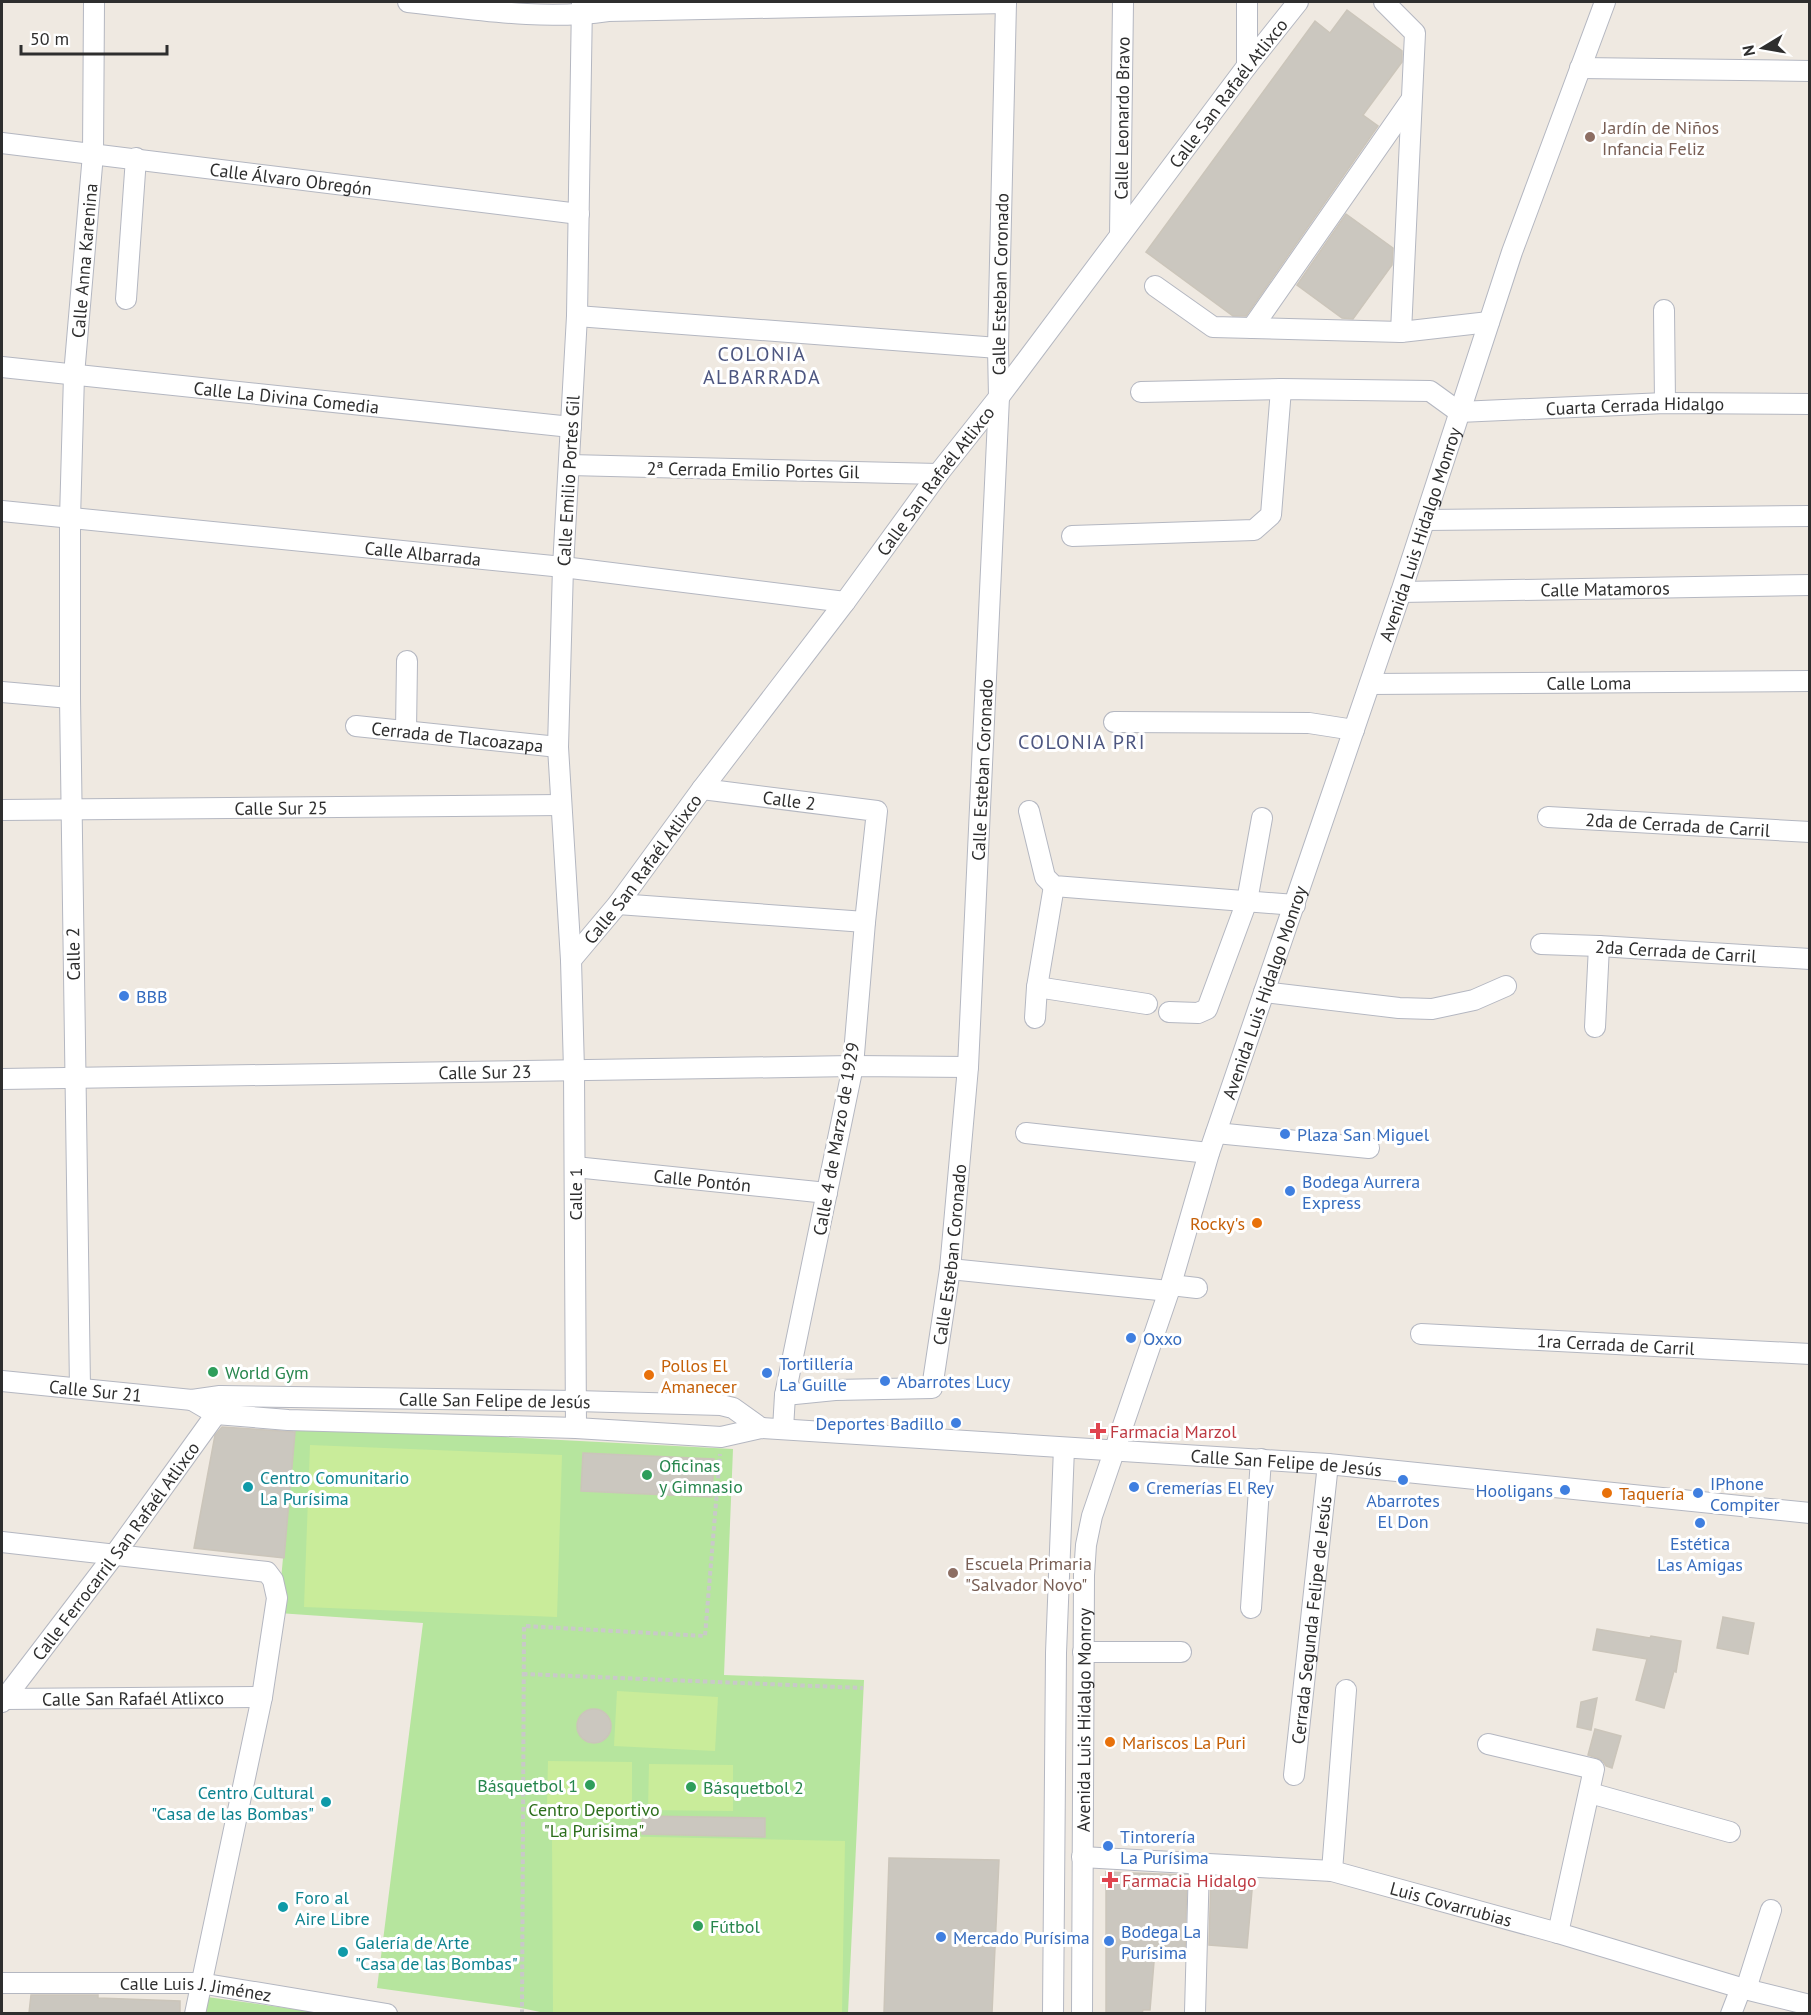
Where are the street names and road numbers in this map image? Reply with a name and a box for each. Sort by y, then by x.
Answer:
street label: Calle San Rafaél Atlixco [1163,13,1292,172]
street label: Calle Leonardo Bravo [1109,36,1134,200]
street label: Calle Álvaro Obregón [208,157,373,200]
street label: Calle Anna Karenina [66,182,102,339]
street label: Calle Esteban Coronado [986,193,1013,376]
street label: Calle La Divina Comedia [193,376,380,418]
street label: Cuarta Cerrada Hidalgo [1545,391,1724,420]
street label: Calle Emilio Portes Gil [552,394,584,567]
street label: Calle San Rafaél Atlixco [871,401,999,560]
street label: Avenida Luis Hidalgo Monroy [1374,423,1466,644]
street label: 2ª Cerrada Emilio Portes Gil [646,457,860,483]
street label: Calle Albarrada [363,536,482,570]
street label: Calle Matamoros [1540,576,1670,601]
street label: Calle Loma [1546,671,1632,694]
street label: Calle Esteban Coronado [966,678,997,861]
street label: Cerrada de Tlacoazapa [370,716,545,757]
street label: Calle 2 [761,785,817,815]
street label: Calle San Rafaél Atlixco [578,789,706,948]
street label: Calle Sur 25 [234,796,328,819]
street label: 2da de Cerrada de Carril [1585,808,1772,841]
street label: Avenida Luis Hidalgo Monroy [1217,882,1311,1102]
street label: Calle 2 [61,927,85,981]
street label: 2da Cerrada de Carril [1594,934,1758,967]
street label: Calle 4 de Marzo de 1929 [808,1040,864,1238]
street label: Calle Sur 23 [438,1059,532,1084]
street label: Calle Esteban Coronado [927,1163,971,1347]
street label: Calle Pontón [653,1164,752,1197]
street label: Calle 1 [564,1167,587,1221]
street label: 1ra Cerrada de Carril [1536,1328,1696,1360]
street label: Calle Sur 21 [48,1374,143,1406]
street label: Calle San Felipe de Jesús [399,1387,591,1413]
street label: Calle Ferrocarril San Rafaél Atlixco [27,1437,204,1665]
street label: Calle San Felipe de Jesús [1190,1444,1383,1481]
street label: Cerrada Segunda Felipe de Jesús [1286,1495,1336,1745]
street label: Avenida Luis Hidalgo Monroy [1071,1607,1095,1832]
street label: Calle San Rafaél Atlixco [42,1686,224,1710]
street label: Luis Covarrubias [1388,1876,1515,1931]
street label: Calle Luis J. Jiménez [120,1971,273,2006]

